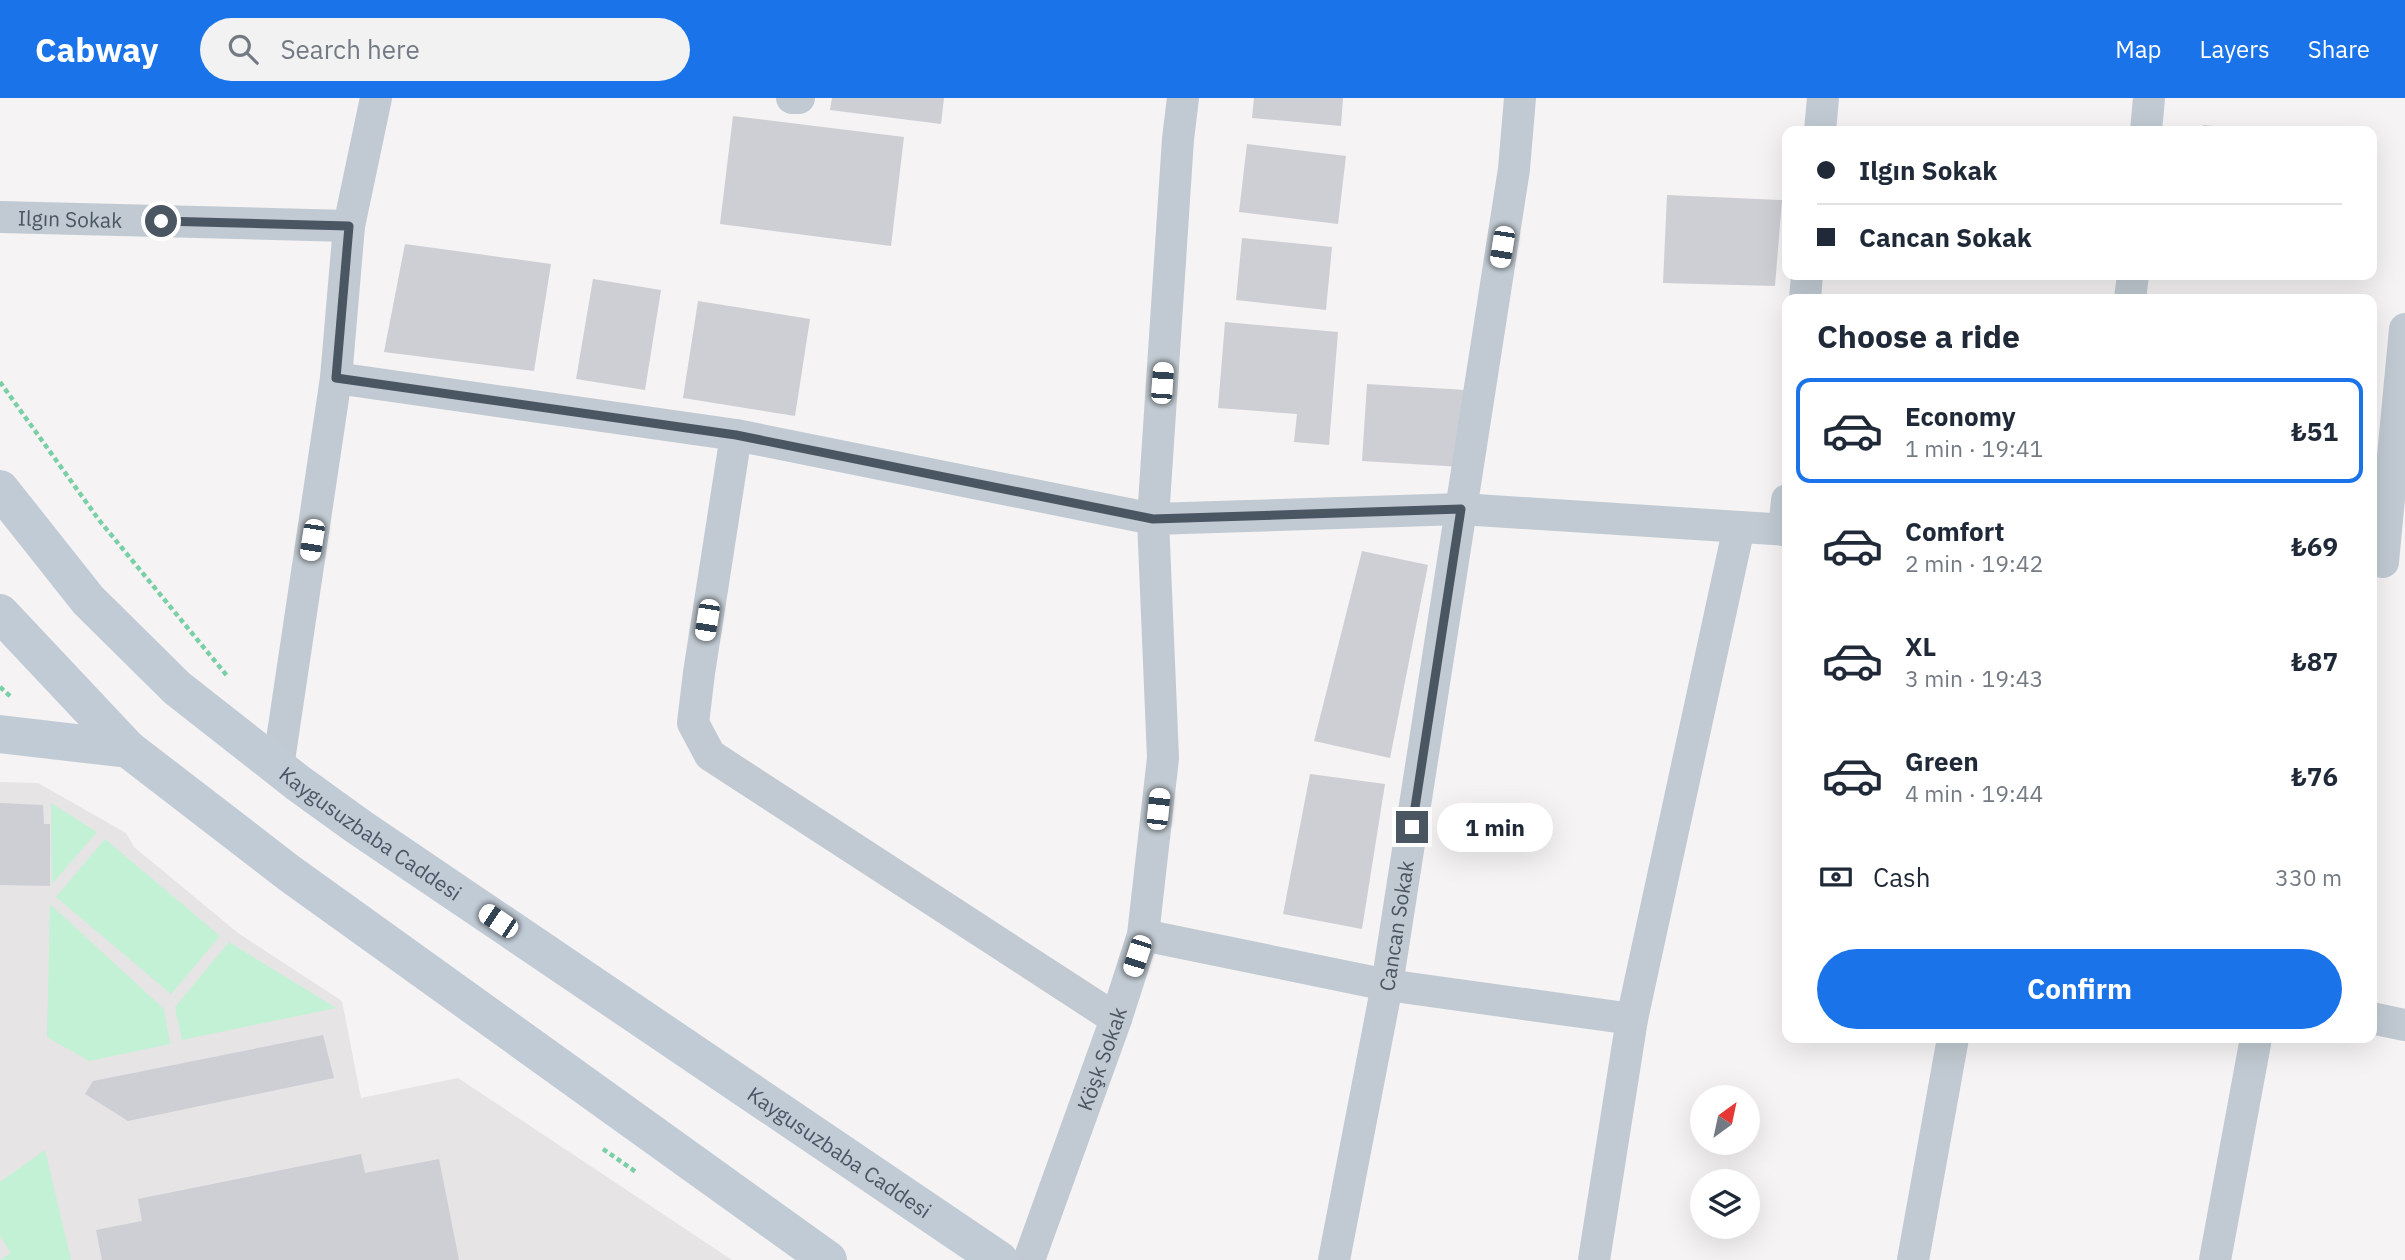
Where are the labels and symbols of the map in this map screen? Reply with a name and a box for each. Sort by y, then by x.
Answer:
street label: Ilgın Sokak [17,203,123,234]
route start [145,205,177,237]
car [1489,225,1516,269]
car [1151,361,1174,405]
car [299,518,326,562]
car [694,598,721,642]
street label: Kaygusuzbaba Caddesi [274,760,467,907]
car [1146,787,1171,831]
callout: 1 min [1436,802,1552,852]
route end [1396,811,1428,843]
street label: Cancan Sokak [1372,858,1420,993]
car [475,901,522,941]
car [1121,933,1154,979]
street label: Köşk Sokak [1070,1003,1133,1114]
street label: Kaygusuzbaba Caddesi [742,1080,937,1224]
north arrow [1690,1085,1760,1155]

